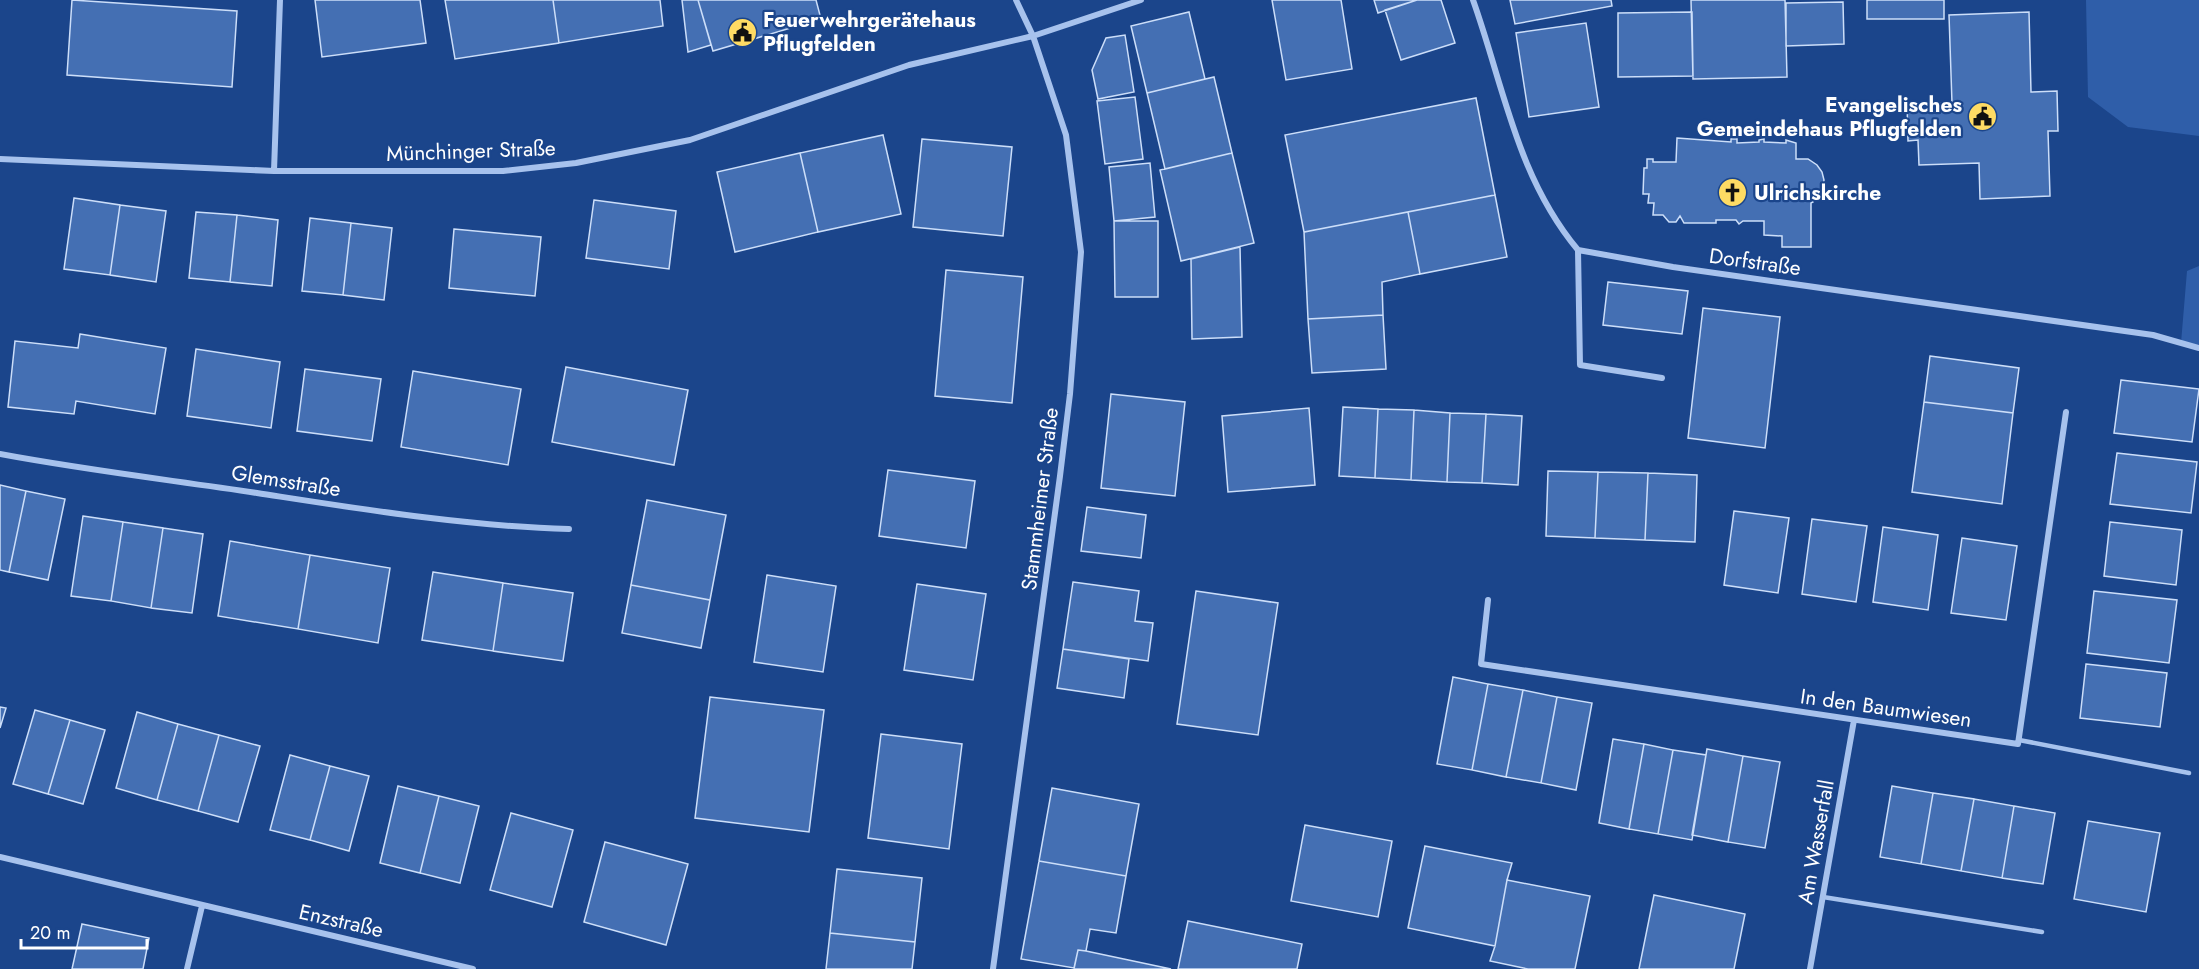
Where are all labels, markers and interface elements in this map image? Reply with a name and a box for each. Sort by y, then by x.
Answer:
place label: Feuerwehrgerätehaus Pflugfelden [763,5,976,59]
public building icon: Feuerwehrgerätehaus Pflugfelden [726,16,758,48]
place label: Evangelisches Gemeindehaus Pflugfelden [1697,90,1962,144]
public building icon: Evangelisches Gemeindehaus Pflugfelden [1967,101,1999,133]
street label: Münchinger Straße [386,133,556,169]
church icon: Ulrichskirche [1717,177,1749,209]
place label: Ulrichskirche [1754,178,1881,208]
street label: Dorfstraße [1707,241,1803,283]
street label: Stammheimer Straße [1014,406,1066,592]
street label: Glemsstraße [229,458,343,504]
street label: In den Baumwiesen [1798,681,1974,735]
street label: Am Wasserfall [1790,777,1842,907]
street label: Enzstraße [296,897,386,945]
scale bar [21,912,147,950]
text: 20 m [30,920,70,946]

